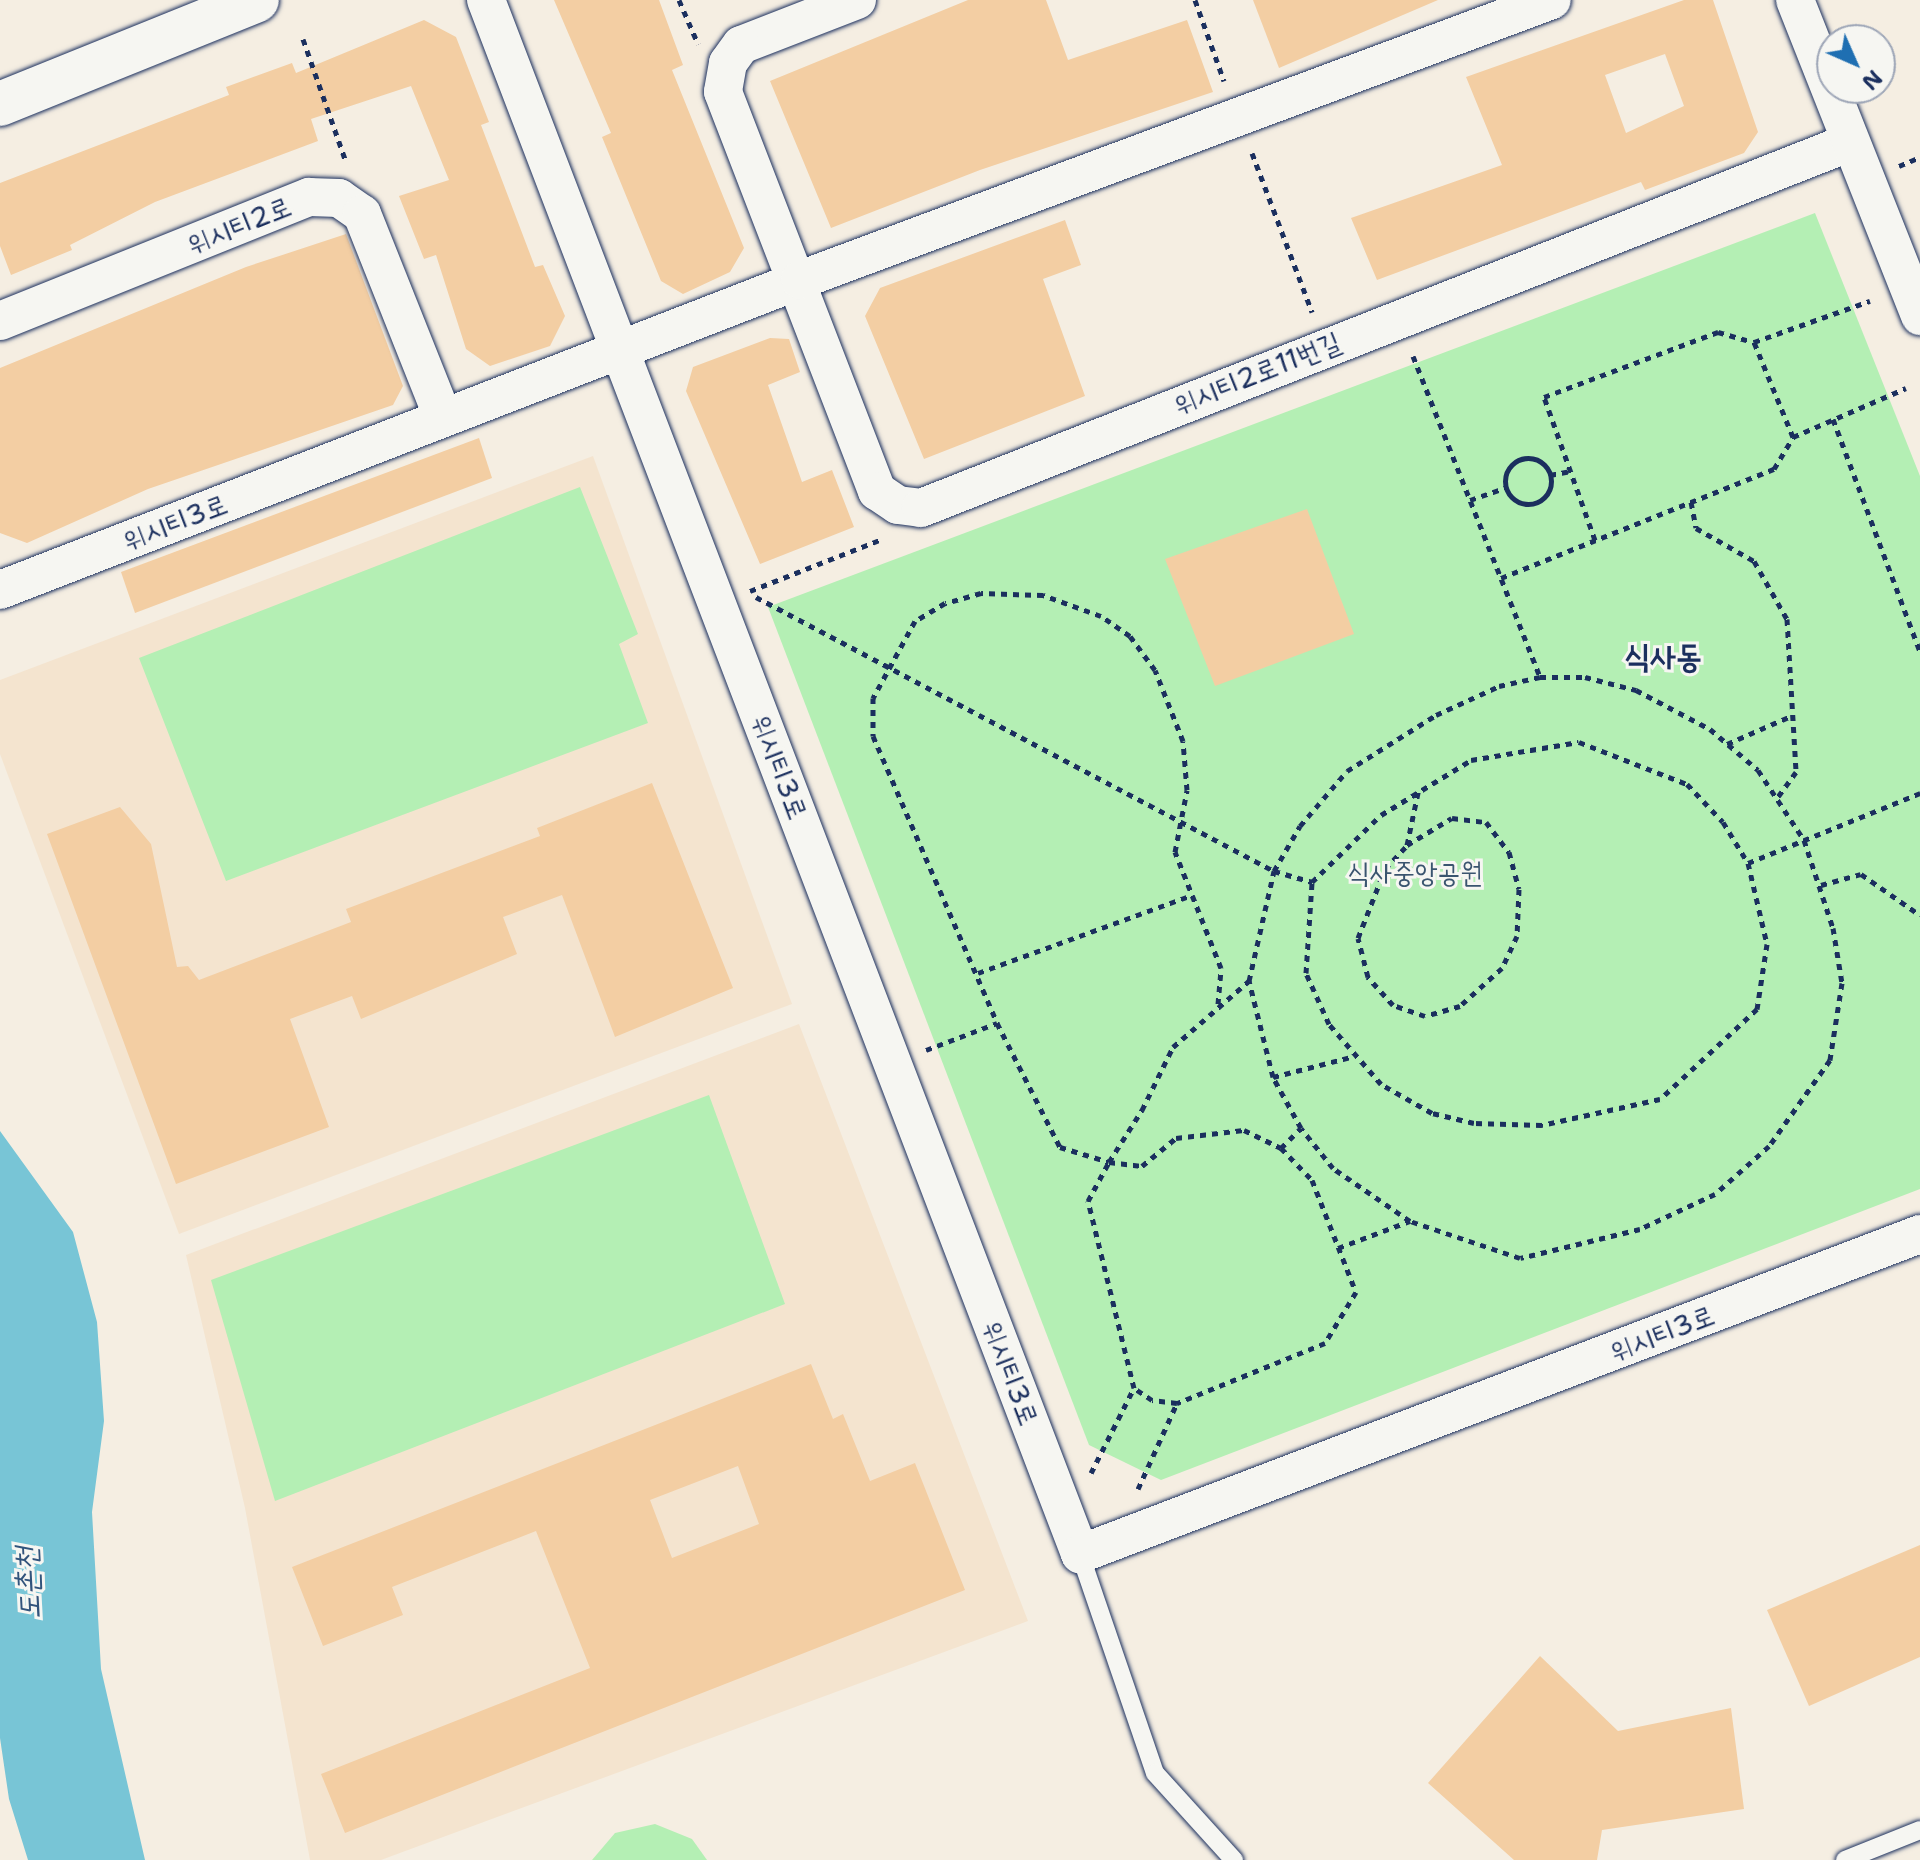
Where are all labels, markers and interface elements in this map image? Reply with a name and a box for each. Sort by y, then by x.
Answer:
north arrow [1816,24,1896,104]
text: N [1855,63,1888,96]
street label: 위시티2로 [182,189,296,261]
street label: 위시티2로11번길 [1169,324,1345,422]
street label: 위시티3로 [118,487,232,557]
district label: 식사동 [1624,637,1702,675]
street label: 위시티3로 [745,710,815,824]
park label: 식사중앙공원 [1347,855,1483,889]
street label: 위시티3로 [1605,1298,1719,1368]
street label: 위시티3로 [976,1316,1046,1430]
water label: 도촌천 [8,1546,48,1620]

